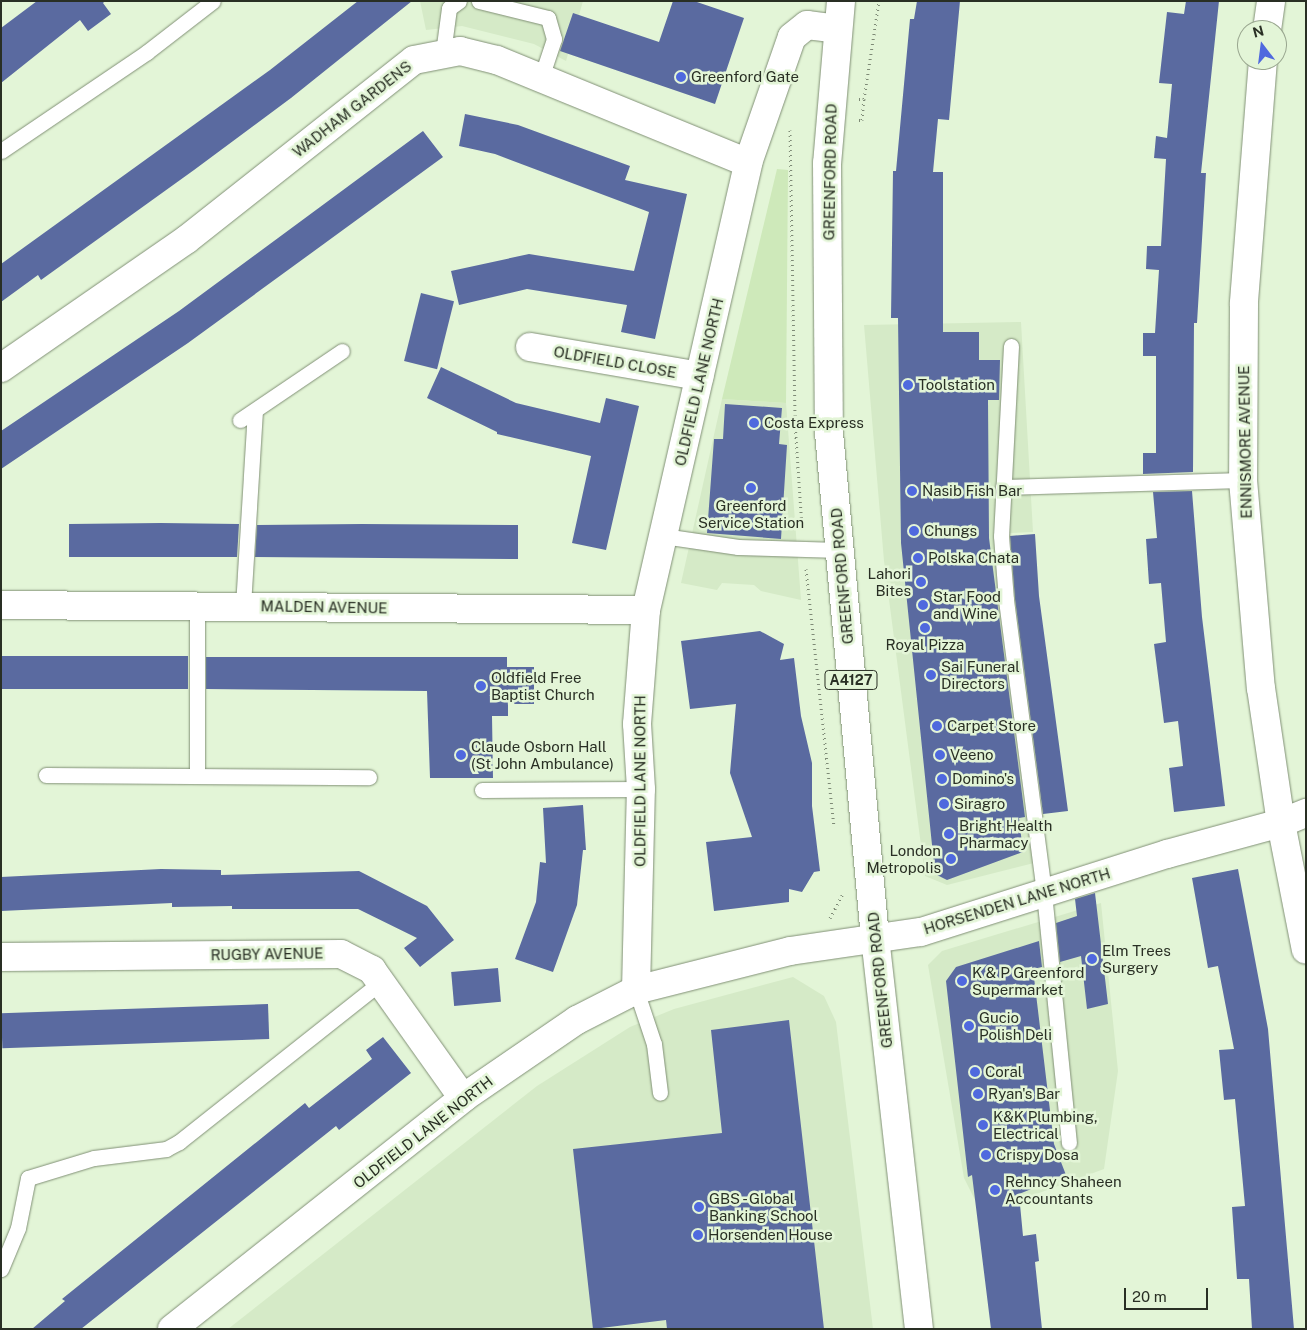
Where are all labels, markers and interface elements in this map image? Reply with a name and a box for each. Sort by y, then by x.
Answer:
north arrow [1237,20,1287,70]
text: N [1251,22,1266,41]
street label: WADHAM GARDENS [289,57,415,161]
place label: Greenford Gate [691,68,799,86]
marker: Greenford Gate [675,71,687,83]
street label: GREENFORD ROAD [820,103,840,241]
street label: OLDFIELD LANE NORTH [671,296,727,468]
street label: OLDFIELD CLOSE [552,342,678,382]
street label: ENNISMORE AVENUE [1235,365,1255,519]
place label: Toolstation [918,376,995,394]
marker: Toolstation [902,379,914,391]
place label: Costa Express [764,414,864,432]
marker: Costa Express [748,417,760,429]
marker: Greenford Service Station [745,482,757,494]
place label: Nasib Fish Bar [922,482,1022,500]
marker: Nasib Fish Bar [906,485,918,497]
place label: Greenford Service Station [698,496,804,531]
street label: GREENFORD ROAD [827,507,857,645]
place label: Chungs [924,522,977,540]
marker: Chungs [908,525,920,537]
place label: Polska Chata [928,549,1019,567]
marker: Polska Chata [912,552,924,564]
place label: Lahori Bites [868,564,911,599]
marker: Lahori Bites [915,576,927,588]
place label: Star Food and Wine [933,587,1001,622]
street label: MALDEN AVENUE [260,597,388,617]
marker: Star Food and Wine [917,599,929,611]
marker: Royal Pizza [919,622,931,634]
place label: Royal Pizza [886,636,964,654]
place label: Sai Funeral Directors [941,657,1020,692]
place label: Oldfield Free Baptist Church [491,668,595,703]
road number: A4127 [824,668,878,692]
marker: Sai Funeral Directors [925,669,937,681]
marker: Oldfield Free Baptist Church [475,680,487,692]
street label: OLDFIELD LANE NORTH [631,695,649,867]
place label: Carpet Store [947,717,1036,735]
marker: Carpet Store [931,720,943,732]
place label: Claude Osborn Hall (St John Ambulance) [471,737,614,772]
place label: Veeno [950,746,994,764]
marker: Claude Osborn Hall (St John Ambulance) [455,749,467,761]
marker: Veeno [934,749,946,761]
place label: Domino's [952,770,1014,788]
marker: Domino's [936,773,948,785]
place label: Siragro [954,795,1005,813]
marker: Siragro [938,798,950,810]
place label: Bright Health Pharmacy [959,816,1052,851]
marker: Bright Health Pharmacy [943,828,955,840]
place label: London Metropolis [866,841,941,876]
marker: London Metropolis [945,853,957,865]
street label: HORSENDEN LANE NORTH [921,864,1113,938]
street label: GREENFORD ROAD [864,911,896,1049]
place label: Elm Trees Surgery [1102,941,1171,976]
street label: RUGBY AVENUE [210,944,324,964]
marker: Elm Trees Surgery [1086,953,1098,965]
place label: K & P Greenford Supermarket [972,963,1084,998]
marker: K & P Greenford Supermarket [956,975,968,987]
place label: Gucio Polish Deli [979,1008,1052,1043]
marker: Gucio Polish Deli [963,1020,975,1032]
place label: Coral [985,1063,1022,1081]
marker: Coral [969,1066,981,1078]
street label: OLDFIELD LANE NORTH [350,1072,496,1192]
place label: Ryan's Bar [988,1085,1060,1103]
marker: Ryan's Bar [972,1088,984,1100]
place label: K&K Plumbing, Electrical [993,1107,1098,1142]
marker: K&K Plumbing, Electrical [977,1119,989,1131]
place label: Crispy Dosa [996,1146,1079,1164]
marker: Crispy Dosa [980,1149,992,1161]
place label: Rehncy Shaheen Accountants [1005,1172,1122,1207]
marker: Rehncy Shaheen Accountants [989,1184,1001,1196]
place label: GBS - Global Banking School [709,1189,818,1224]
marker: GBS - Global Banking School [693,1201,705,1213]
place label: Horsenden House [708,1226,833,1244]
marker: Horsenden House [692,1229,704,1241]
scale bar [1127,1278,1211,1310]
text: 20 m [1132,1288,1167,1305]

